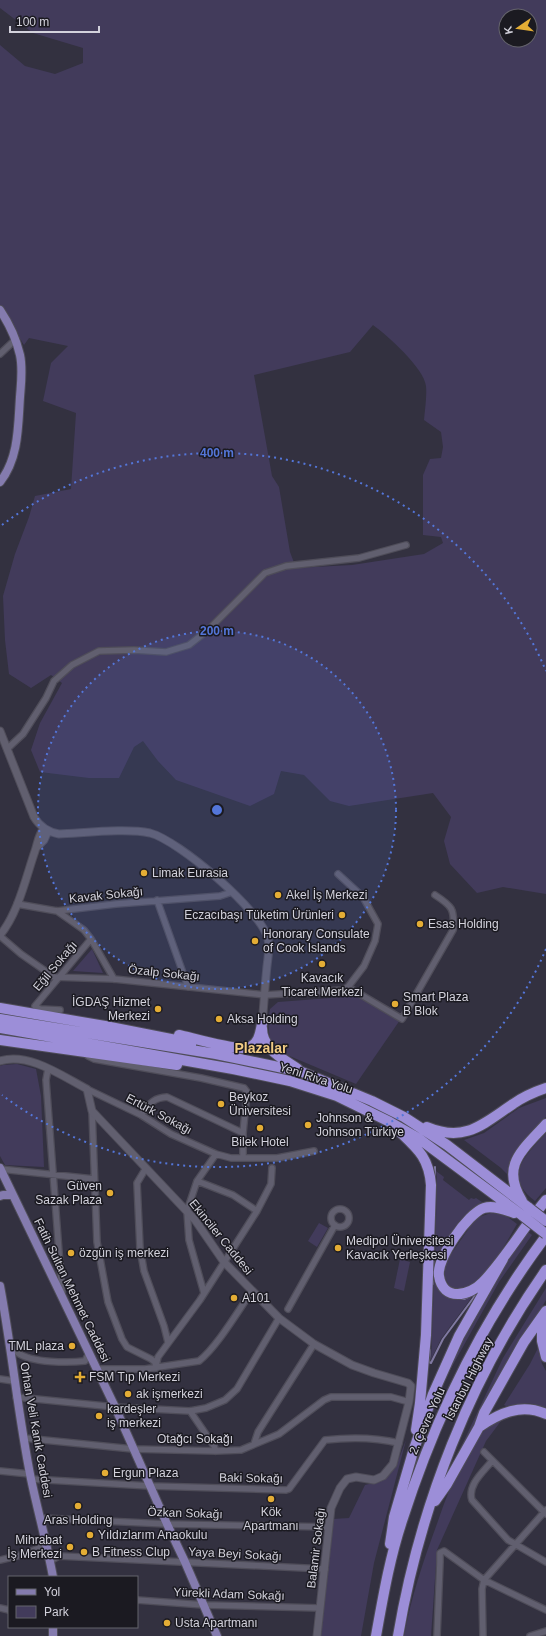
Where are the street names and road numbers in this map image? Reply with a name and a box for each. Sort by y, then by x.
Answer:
street label: Kavak Sokağı [68,884,144,906]
street label: Eğil Sokağı [30,938,80,994]
street label: Özalp Sokağı [127,962,201,984]
street label: Yeni Riva Yolu [278,1060,354,1096]
street label: Ertürk Sokağı [124,1091,194,1137]
street label: Ekinciler Caddesi [186,1197,256,1277]
street label: Fatih Sultan Mehmet Caddesi [31,1216,113,1364]
street label: İstanbul Highway [442,1335,496,1423]
street label: Orhan Veli Kanık Caddesi [17,1361,55,1499]
street label: 2. Çevre Yolu [406,1386,448,1456]
street label: Otağcı Sokağı [157,1432,233,1446]
street label: Baki Sokağı [219,1470,283,1486]
street label: Özkan Sokağı [147,1505,223,1521]
street label: Balamir Sokağı [304,1507,328,1589]
street label: Yaya Beyi Sokağı [188,1545,282,1563]
street label: Yürekli Adam Sokağı [173,1585,285,1603]

